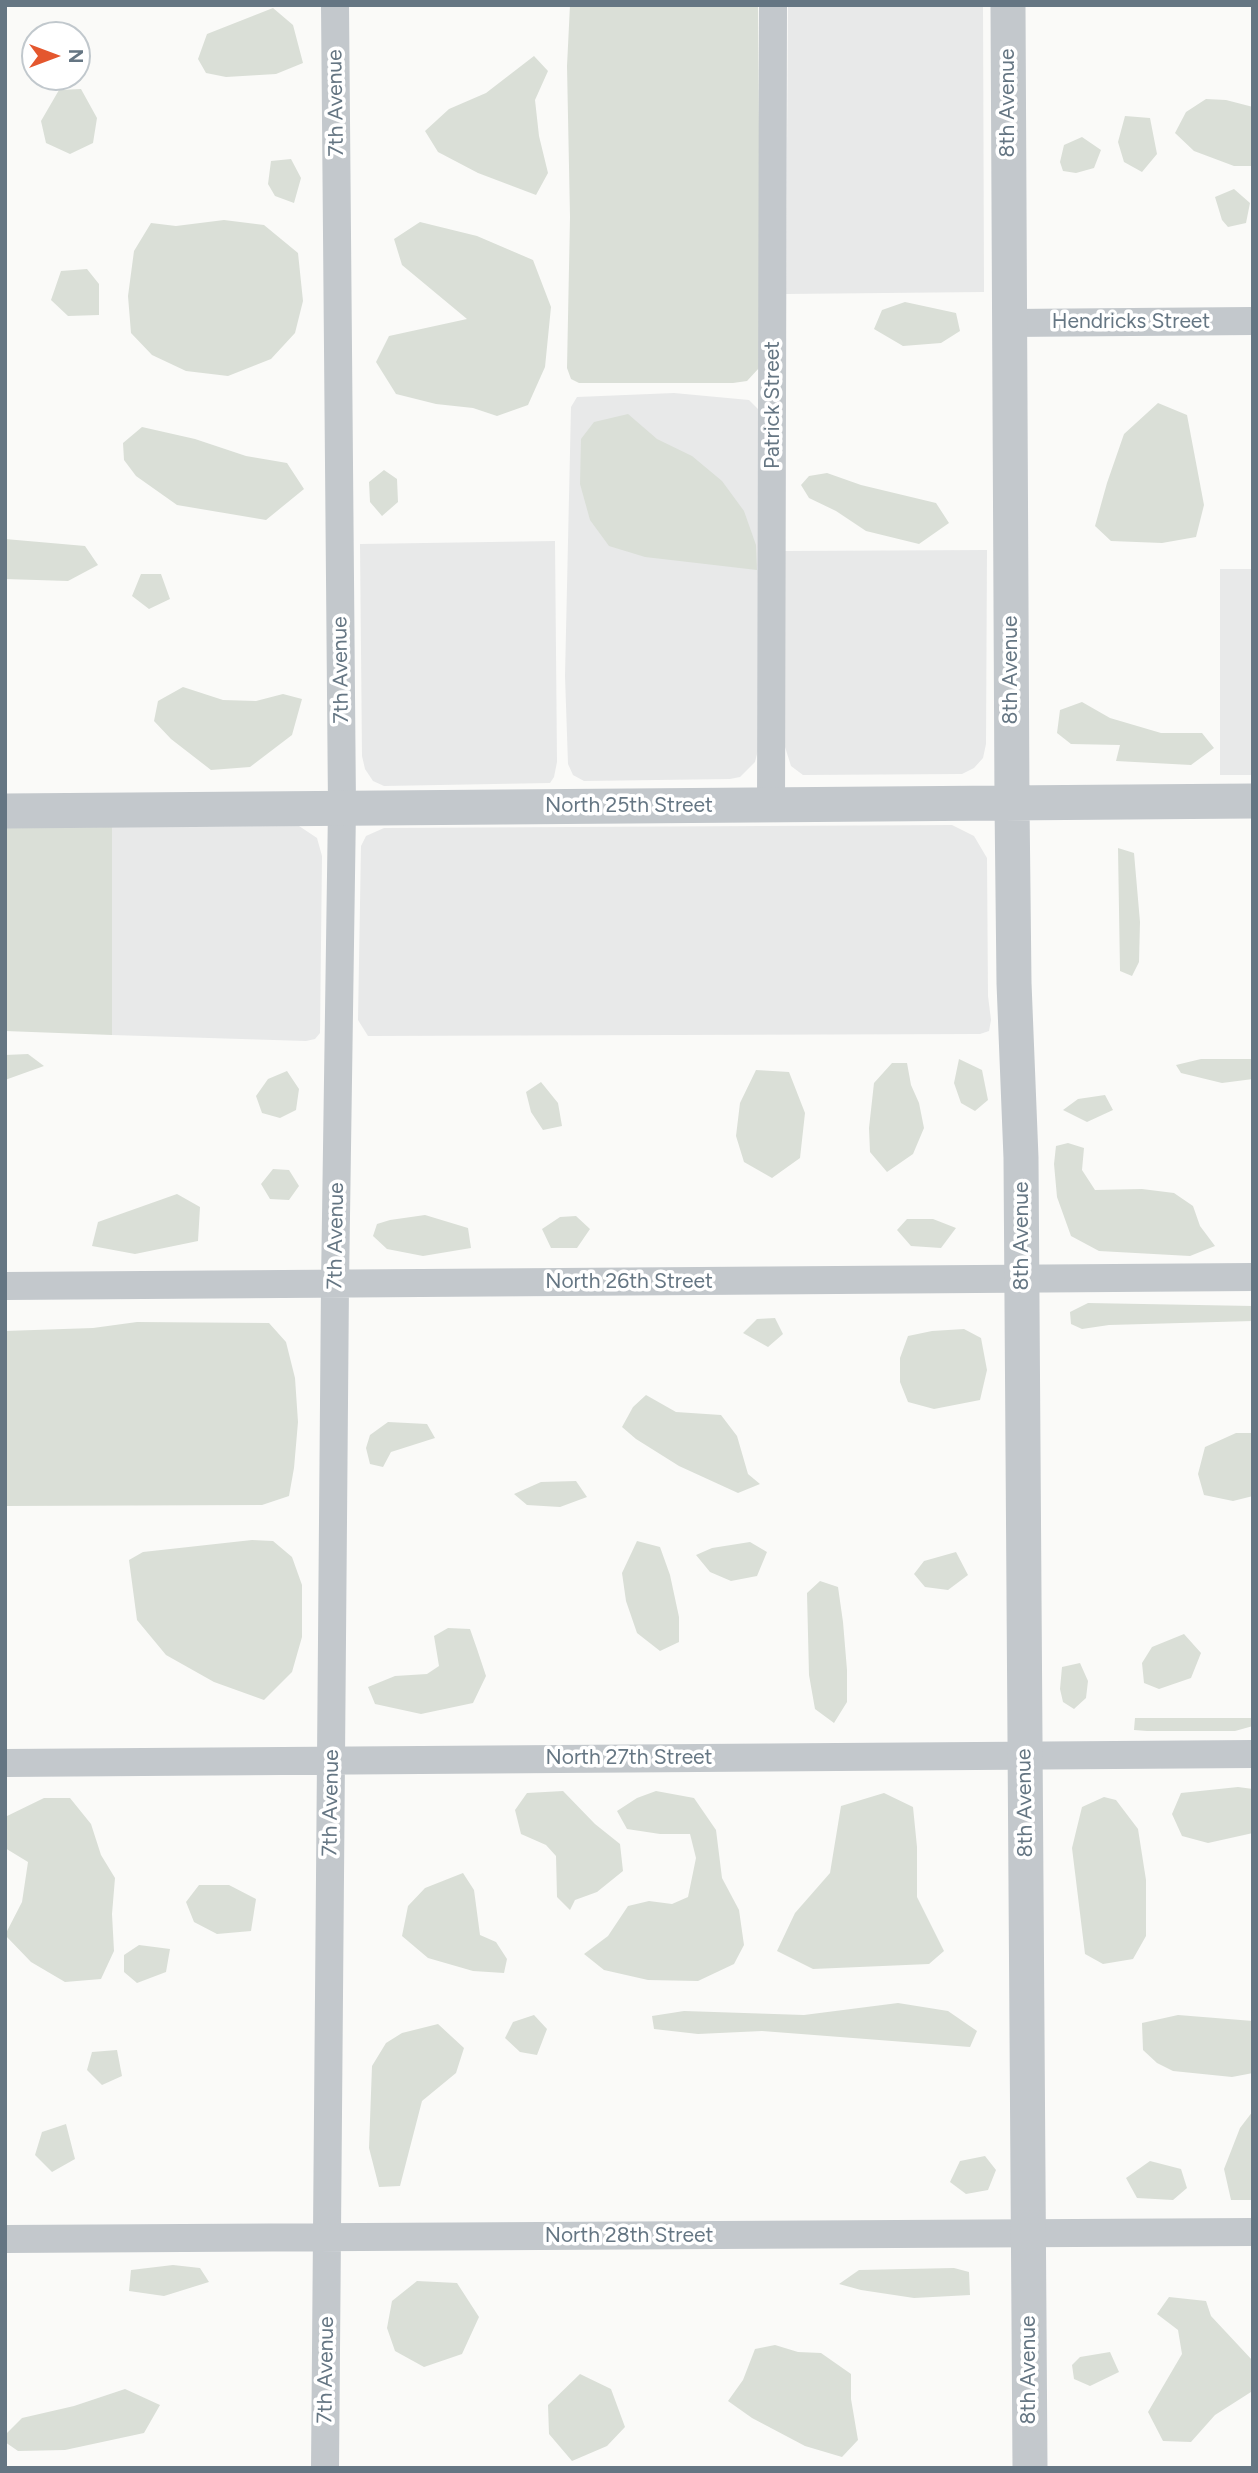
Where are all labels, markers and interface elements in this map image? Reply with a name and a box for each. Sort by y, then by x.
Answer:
north arrow [21,21,91,91]
text: N [64,49,87,63]
street label: 7th Avenue [322,49,350,157]
street label: 8th Avenue [995,49,1021,157]
street label: Hendricks Street [1052,309,1210,335]
street label: Patrick Street [760,341,786,469]
street label: 7th Avenue [327,616,355,724]
street label: 8th Avenue [998,616,1024,724]
street label: North 25th Street [545,793,713,819]
street label: 7th Avenue [322,1182,350,1290]
street label: 8th Avenue [1009,1182,1035,1290]
street label: North 26th Street [545,1269,713,1295]
street label: North 27th Street [545,1745,713,1771]
street label: 8th Avenue [1011,1748,1039,1858]
street label: 7th Avenue [317,1749,345,1857]
street label: North 28th Street [545,2223,713,2249]
street label: 7th Avenue [312,2316,340,2424]
street label: 8th Avenue [1016,2316,1042,2424]

